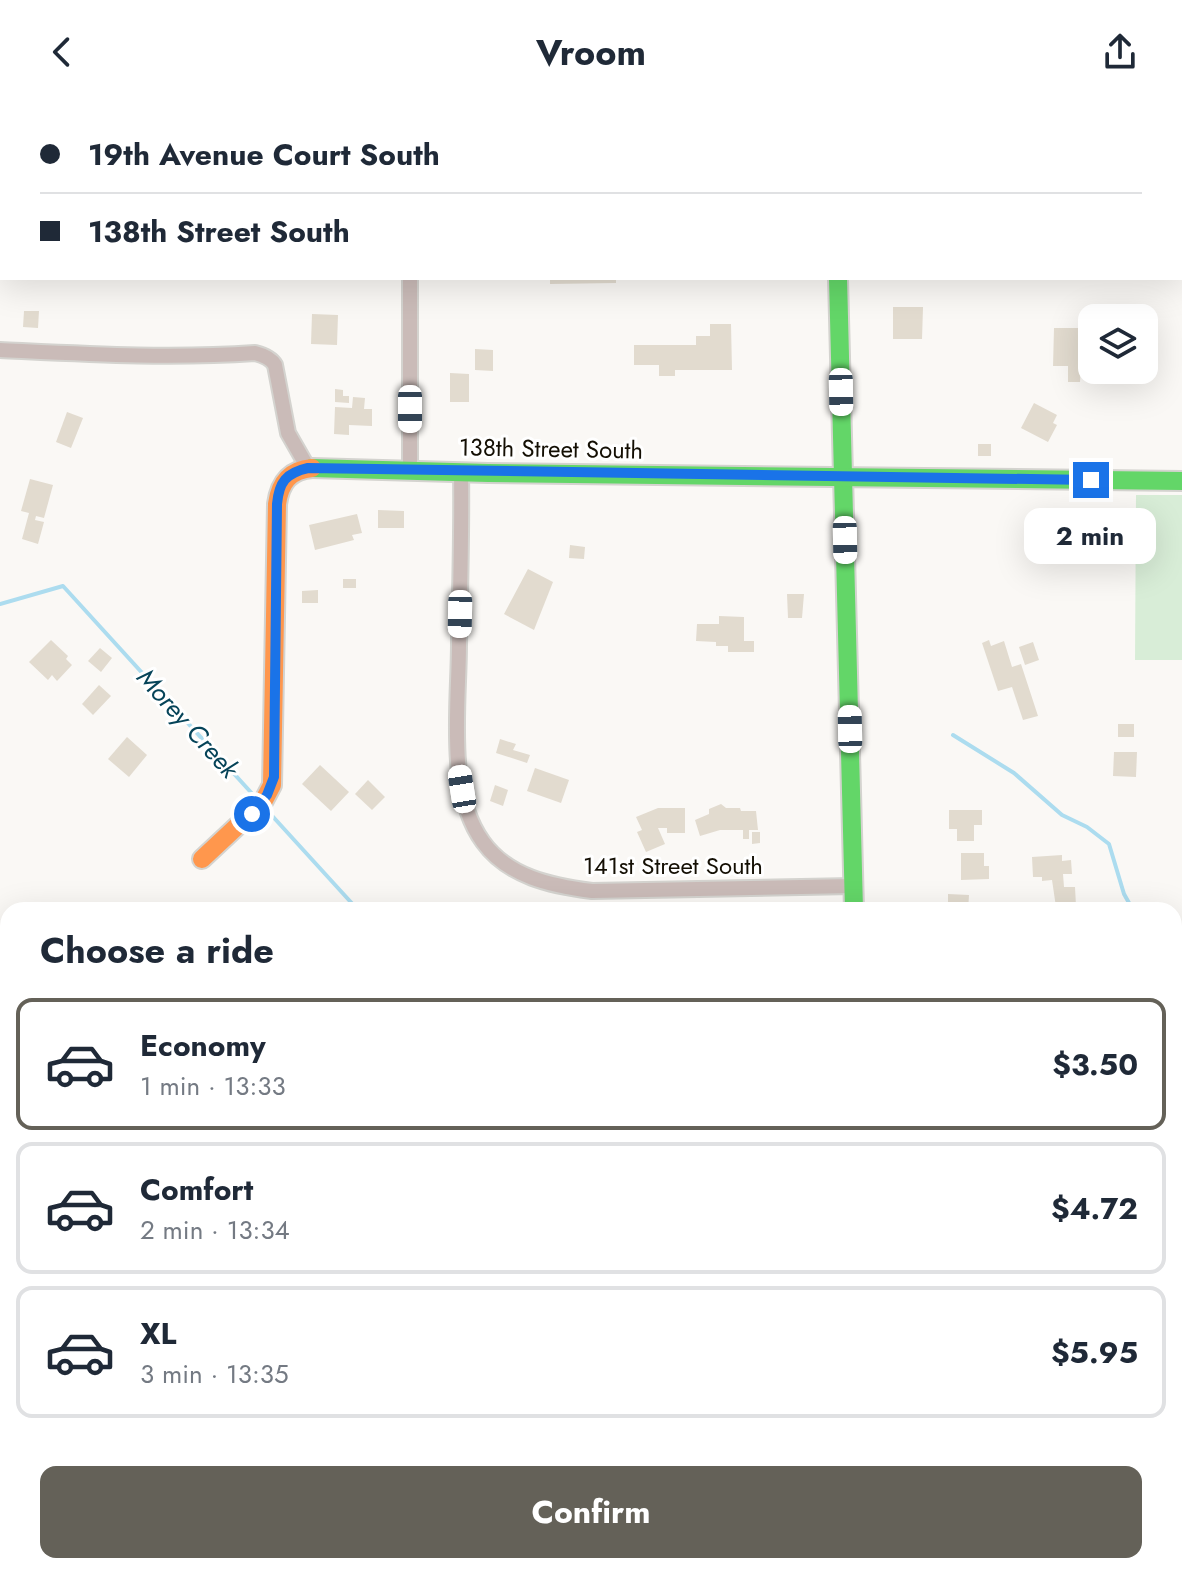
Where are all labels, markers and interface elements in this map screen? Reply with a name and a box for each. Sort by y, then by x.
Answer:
text: Vroom [536,26,646,78]
icon: back [40,30,84,74]
icon: share [1098,30,1142,74]
text: 19th Avenue Court South [88,133,440,176]
text: 138th Street South [88,210,350,253]
map controls [1078,304,1158,384]
button: layers [1078,304,1158,384]
car [829,368,853,416]
car [398,385,422,433]
street label: 138th Street South [459,429,643,468]
route end [1073,462,1109,498]
callout: 2 min [1025,508,1157,564]
car [833,516,857,564]
text: 2 min [1056,517,1124,555]
car [448,590,472,638]
water label: Morey Creek [128,659,249,788]
car [838,705,862,753]
car [446,763,478,815]
route start [234,796,270,832]
street label: 141st Street South [583,848,763,883]
text: Choose a ride [40,924,274,976]
text: Economy [140,1024,266,1067]
icon: car [44,1028,116,1100]
text: $3.50 [1052,1043,1138,1086]
text: 1 min · 13:33 [140,1067,286,1105]
text: Comfort [140,1168,253,1211]
icon: car [44,1172,116,1244]
text: $4.72 [1051,1187,1138,1230]
text: 2 min · 13:34 [140,1211,290,1249]
text: XL [140,1312,176,1355]
icon: car [44,1316,116,1388]
text: $5.95 [1051,1331,1138,1374]
text: 3 min · 13:35 [140,1355,289,1393]
button: Confirm [40,1466,1142,1558]

